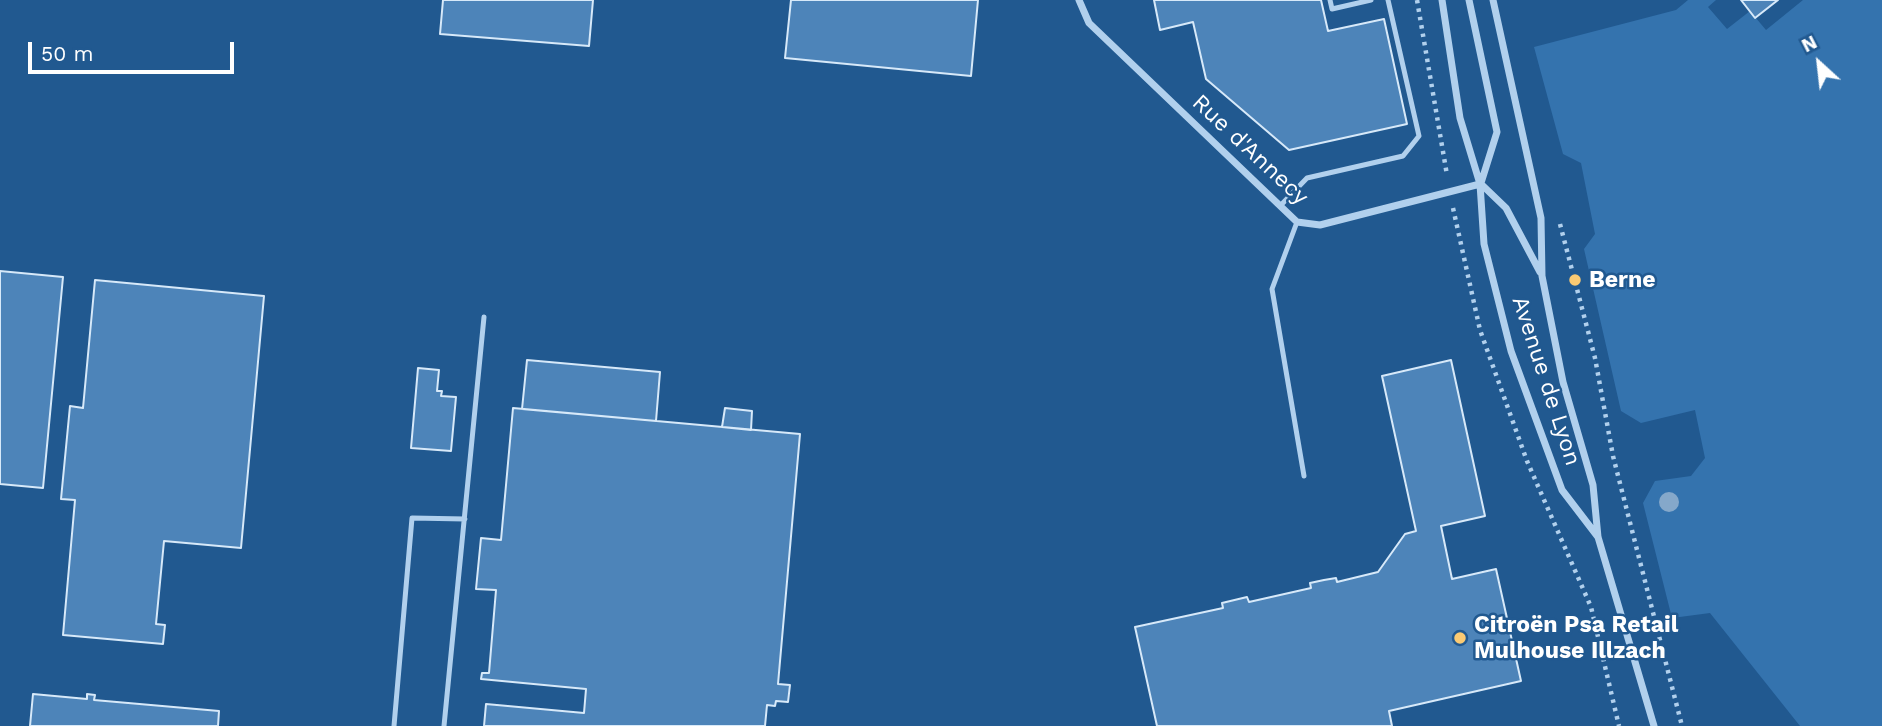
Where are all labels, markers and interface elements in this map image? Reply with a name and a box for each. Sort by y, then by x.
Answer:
scale bar [32,28,238,72]
north arrow [1784,28,1854,98]
text: N [1798,30,1821,57]
text: 50 m [41,41,93,66]
street label: Rue d'Annecy [1186,89,1314,211]
place label: Berne [1589,266,1656,294]
marker: Berne [1567,272,1583,288]
street label: Avenue de Lyon [1506,293,1586,469]
place label: Citroën Psa Retail Mulhouse Illzach [1474,611,1678,665]
marker: Citroën Psa Retail Mulhouse Illzach [1452,630,1468,646]

